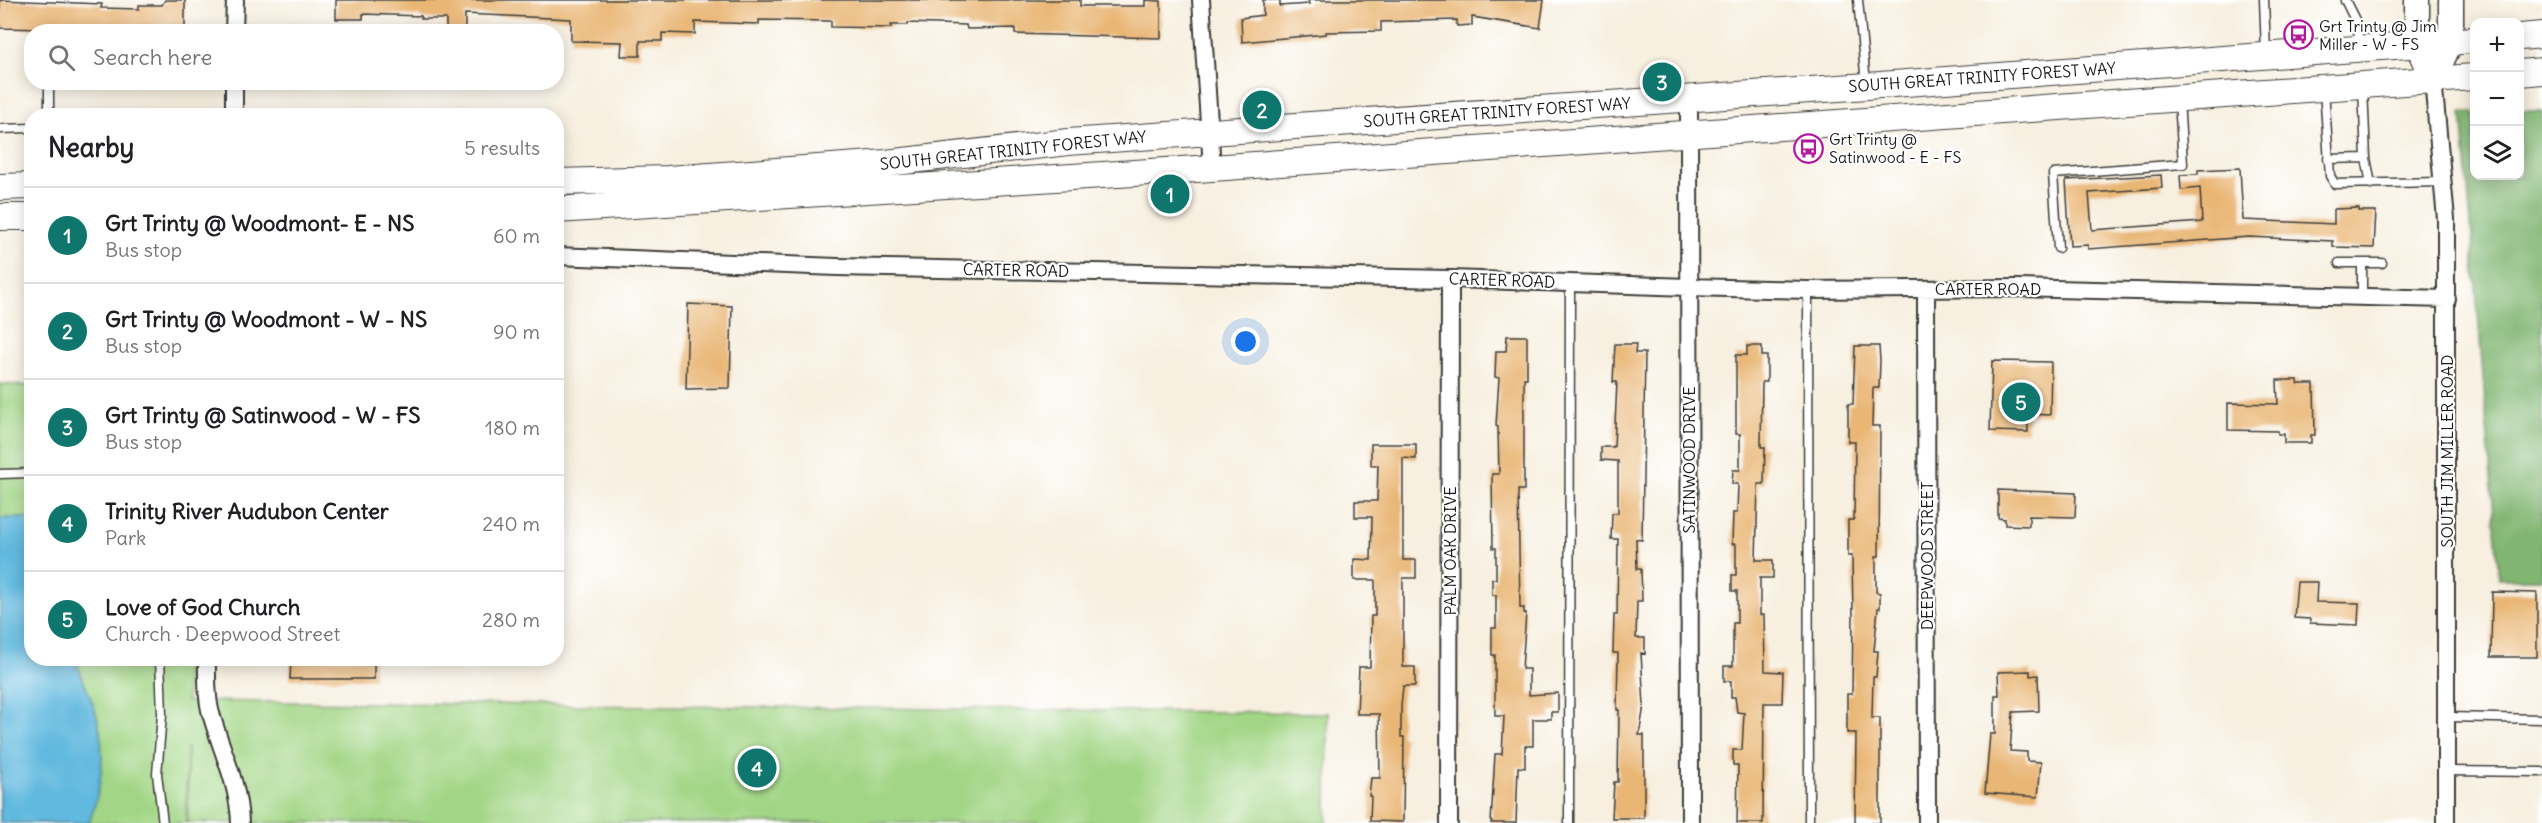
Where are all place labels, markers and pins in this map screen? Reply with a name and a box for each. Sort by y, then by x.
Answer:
place label: Grt Trinty @ Jim Miller - W - FS [2319,16,2437,54]
bus stop icon: Grt Trinty @ Jim Miller - W - FS [2282,19,2314,51]
pin: 3 [1642,60,1682,104]
pin: 2 [1242,88,1282,132]
place label: Grt Trinty @ Satinwood - E - FS [1829,129,1962,167]
bus stop icon: Grt Trinty @ Satinwood - E - FS [1792,132,1824,164]
pin: 1 [1150,172,1190,216]
pin: 5 [2002,380,2040,424]
pin: 4 [738,746,777,790]

